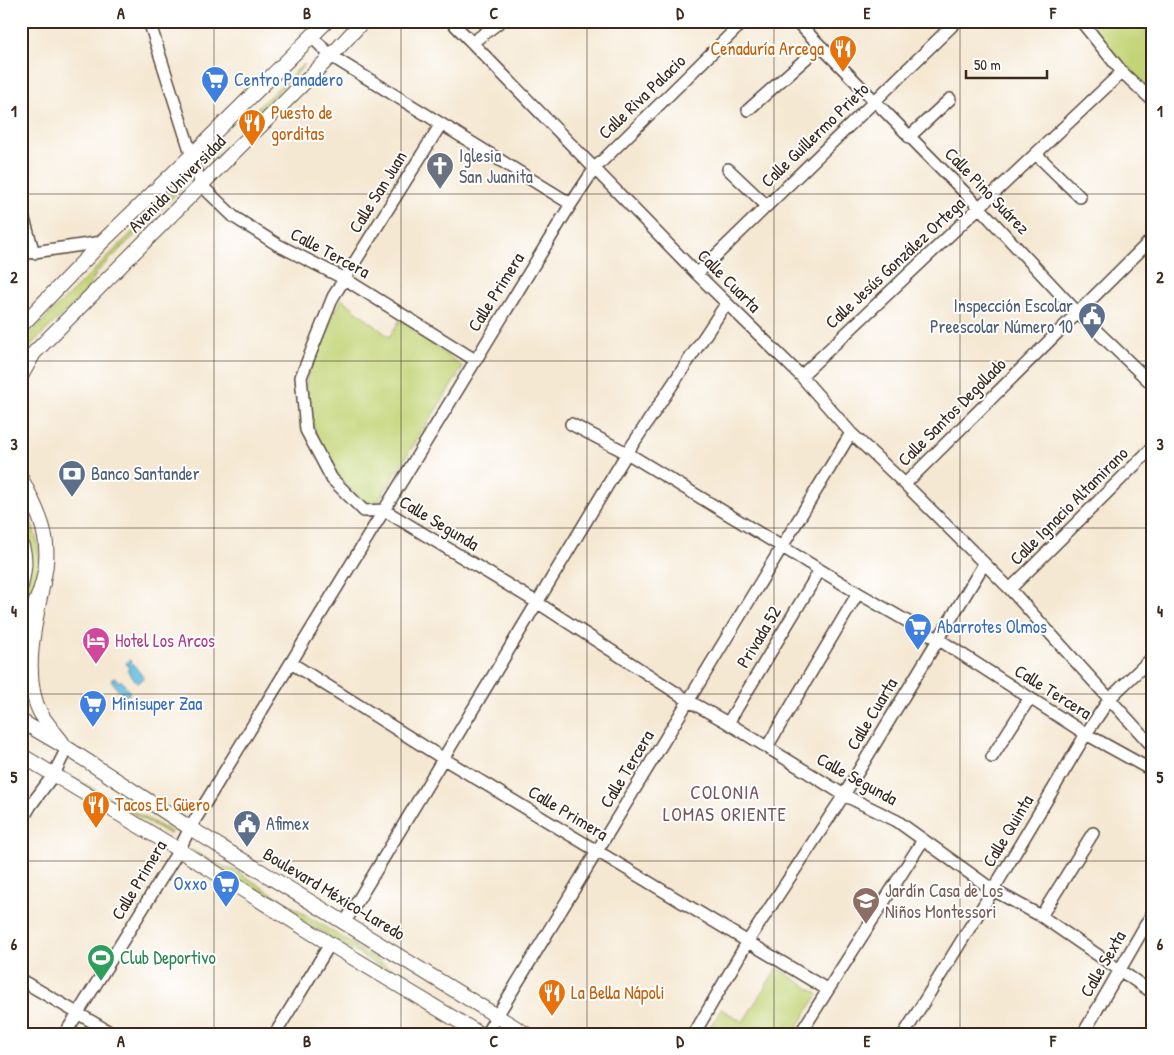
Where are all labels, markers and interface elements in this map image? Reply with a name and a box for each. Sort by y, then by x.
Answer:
text: A [117,2,125,24]
text: B [303,2,311,24]
text: C [490,2,499,24]
text: D [676,2,684,24]
text: E [863,2,871,24]
text: F [1049,2,1057,24]
restaurant icon: Cenaduría Arcega [828,34,858,73]
place label: Cenaduría Arcega [710,36,824,61]
scale bar [966,48,1048,80]
street label: Calle Riva Palacio [593,49,691,145]
text: 50 m [974,54,1001,75]
supermarket icon: Centro Panadero [200,65,230,104]
place label: Centro Panadero [234,67,343,92]
street label: Calle Guillermo Prieto [755,76,874,193]
text: 1 [11,100,17,122]
place label: Puesto de gorditas [271,100,333,146]
text: 1 [1157,100,1163,122]
restaurant icon: Puesto de gorditas [237,108,267,147]
street label: Avenida Universidad [122,129,231,238]
street label: Calle Pino Suárez [939,141,1036,240]
place label: Iglesia San Juanita [459,143,533,189]
street label: Calle San Juan [342,146,413,238]
church icon: Iglesia San Juanita [425,151,455,190]
street label: Calle Jesús González Ortega [819,191,970,334]
street label: Calle Tercera [286,221,374,284]
street label: Calle Cuarta [692,243,767,318]
street label: Calle Primera [461,247,530,336]
text: 2 [10,266,18,288]
text: 2 [1156,266,1164,288]
place label: Inspección Escolar Preescolar Número 10 [930,293,1073,339]
public building icon: Inspección Escolar Preescolar Número 10 [1077,301,1107,340]
street label: Calle Santos Degollado [892,352,1011,471]
text: 3 [10,433,18,455]
text: 3 [1156,433,1164,455]
street label: Calle Ignacio Altamirano [1004,441,1133,570]
bank icon: Banco Santander [57,459,87,498]
place label: Banco Santander [91,461,200,486]
street label: Calle Segunda [395,489,484,556]
text: 4 [11,600,17,622]
text: 4 [1157,600,1163,622]
street label: Privada 52 [730,601,787,672]
supermarket icon: Abarrotes Olmos [903,612,933,651]
place label: Abarrotes Olmos [937,614,1047,639]
hotel icon: Hotel Los Arcos [81,626,111,665]
place label: Hotel Los Arcos [115,628,215,653]
street label: Calle Tercera [1010,658,1097,725]
street label: Calle Cuarta [840,673,903,755]
supermarket icon: Minisuper Zaa [78,689,108,728]
place label: Minisuper Zaa [112,691,202,716]
street label: Calle Tercera [594,725,660,812]
street label: Calle Segunda [812,746,902,811]
text: 5 [11,766,18,788]
text: 5 [1157,766,1164,788]
street label: Calle Primera [524,779,613,846]
district label: COLONIA LOMAS ORIENTE [663,779,787,827]
restaurant icon: Tacos El Güero [81,790,111,829]
street label: Calle Quinta [976,790,1039,872]
place label: Tacos El Güero [115,792,210,817]
public building icon: Afimex [232,809,262,848]
place label: Afimex [266,811,309,836]
street label: Calle Primera [105,835,172,924]
street label: Boulevard México-Laredo [259,841,410,946]
supermarket icon: Oxxo [211,869,241,908]
place label: Oxxo [174,871,207,896]
place label: Jardín Casa de Los Niños Montessori [885,878,1003,924]
school or university icon: Jardín Casa de Los Niños Montessori [851,886,881,925]
street label: Calle Sexta [1074,926,1132,1001]
text: 6 [11,933,18,955]
text: 6 [1157,933,1164,955]
sports icon: Club Deportivo [86,943,116,982]
place label: Club Deportivo [120,945,216,970]
restaurant icon: La Bella Nápoli [537,978,567,1017]
place label: La Bella Nápoli [571,980,665,1005]
text: A [117,1030,125,1052]
text: B [303,1030,311,1052]
text: C [490,1030,499,1052]
text: D [676,1030,684,1052]
text: E [863,1030,871,1052]
text: F [1049,1030,1057,1052]

